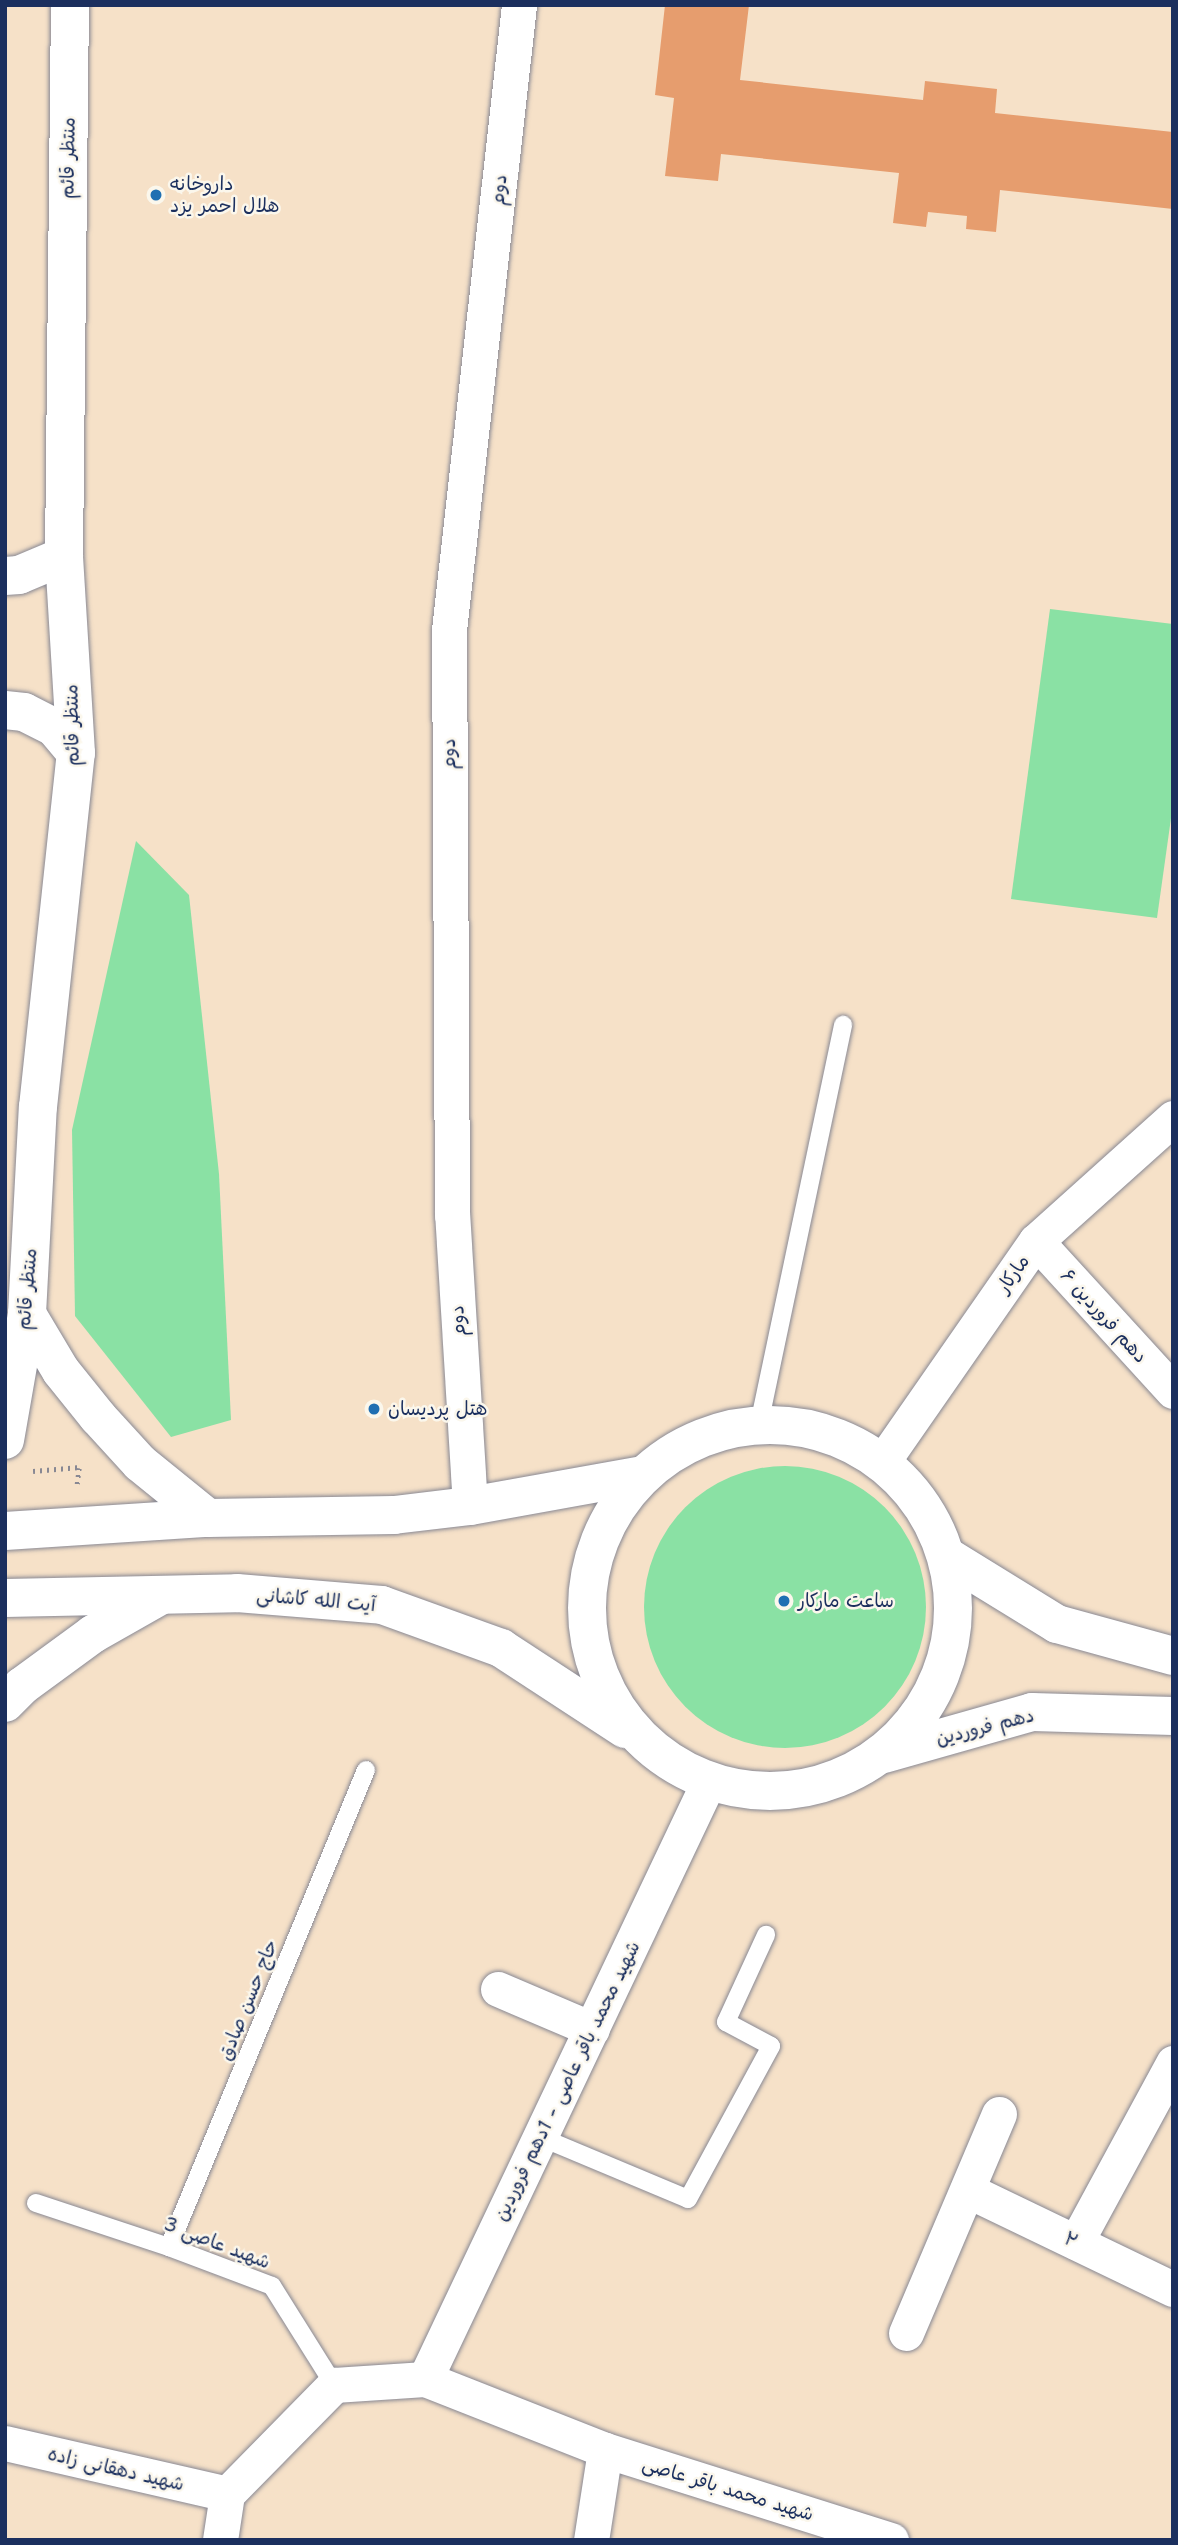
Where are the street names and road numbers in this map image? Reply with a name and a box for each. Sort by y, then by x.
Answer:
street label: منتظر قائم [56,117,80,199]
street label: دوم [486,173,512,207]
street label: منتظر قائم [60,684,84,766]
street label: دوم [438,739,460,769]
street label: منتظر قائم [12,1247,42,1331]
street label: مارکار [992,1250,1034,1298]
street label: دهم فروردین ۶ [1056,1264,1152,1368]
street label: دوم [446,1305,470,1337]
street label: آیت الله کاشانی [255,1583,377,1617]
street label: دهم فروردین [933,1704,1037,1750]
street label: حاج حسن صادق [213,1936,283,2064]
street label: شهید محمد باقر عاصی - 1دهم فروردین [489,1937,645,2225]
street label: 3 شهید عاصی [160,2212,274,2274]
street label: ۲ [1060,2227,1082,2253]
street label: شهید دهقانی زاده [46,2442,186,2496]
street label: شهید محمد باقر عاصی [640,2452,816,2526]

